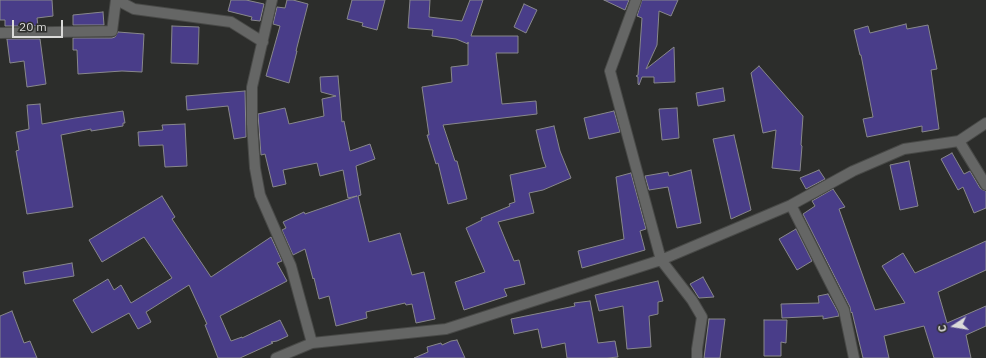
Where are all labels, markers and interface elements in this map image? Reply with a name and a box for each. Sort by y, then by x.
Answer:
scale bar [14,12,65,38]
text: 20 m [19,19,47,34]
north arrow [934,306,974,346]
text: С [935,324,950,333]

